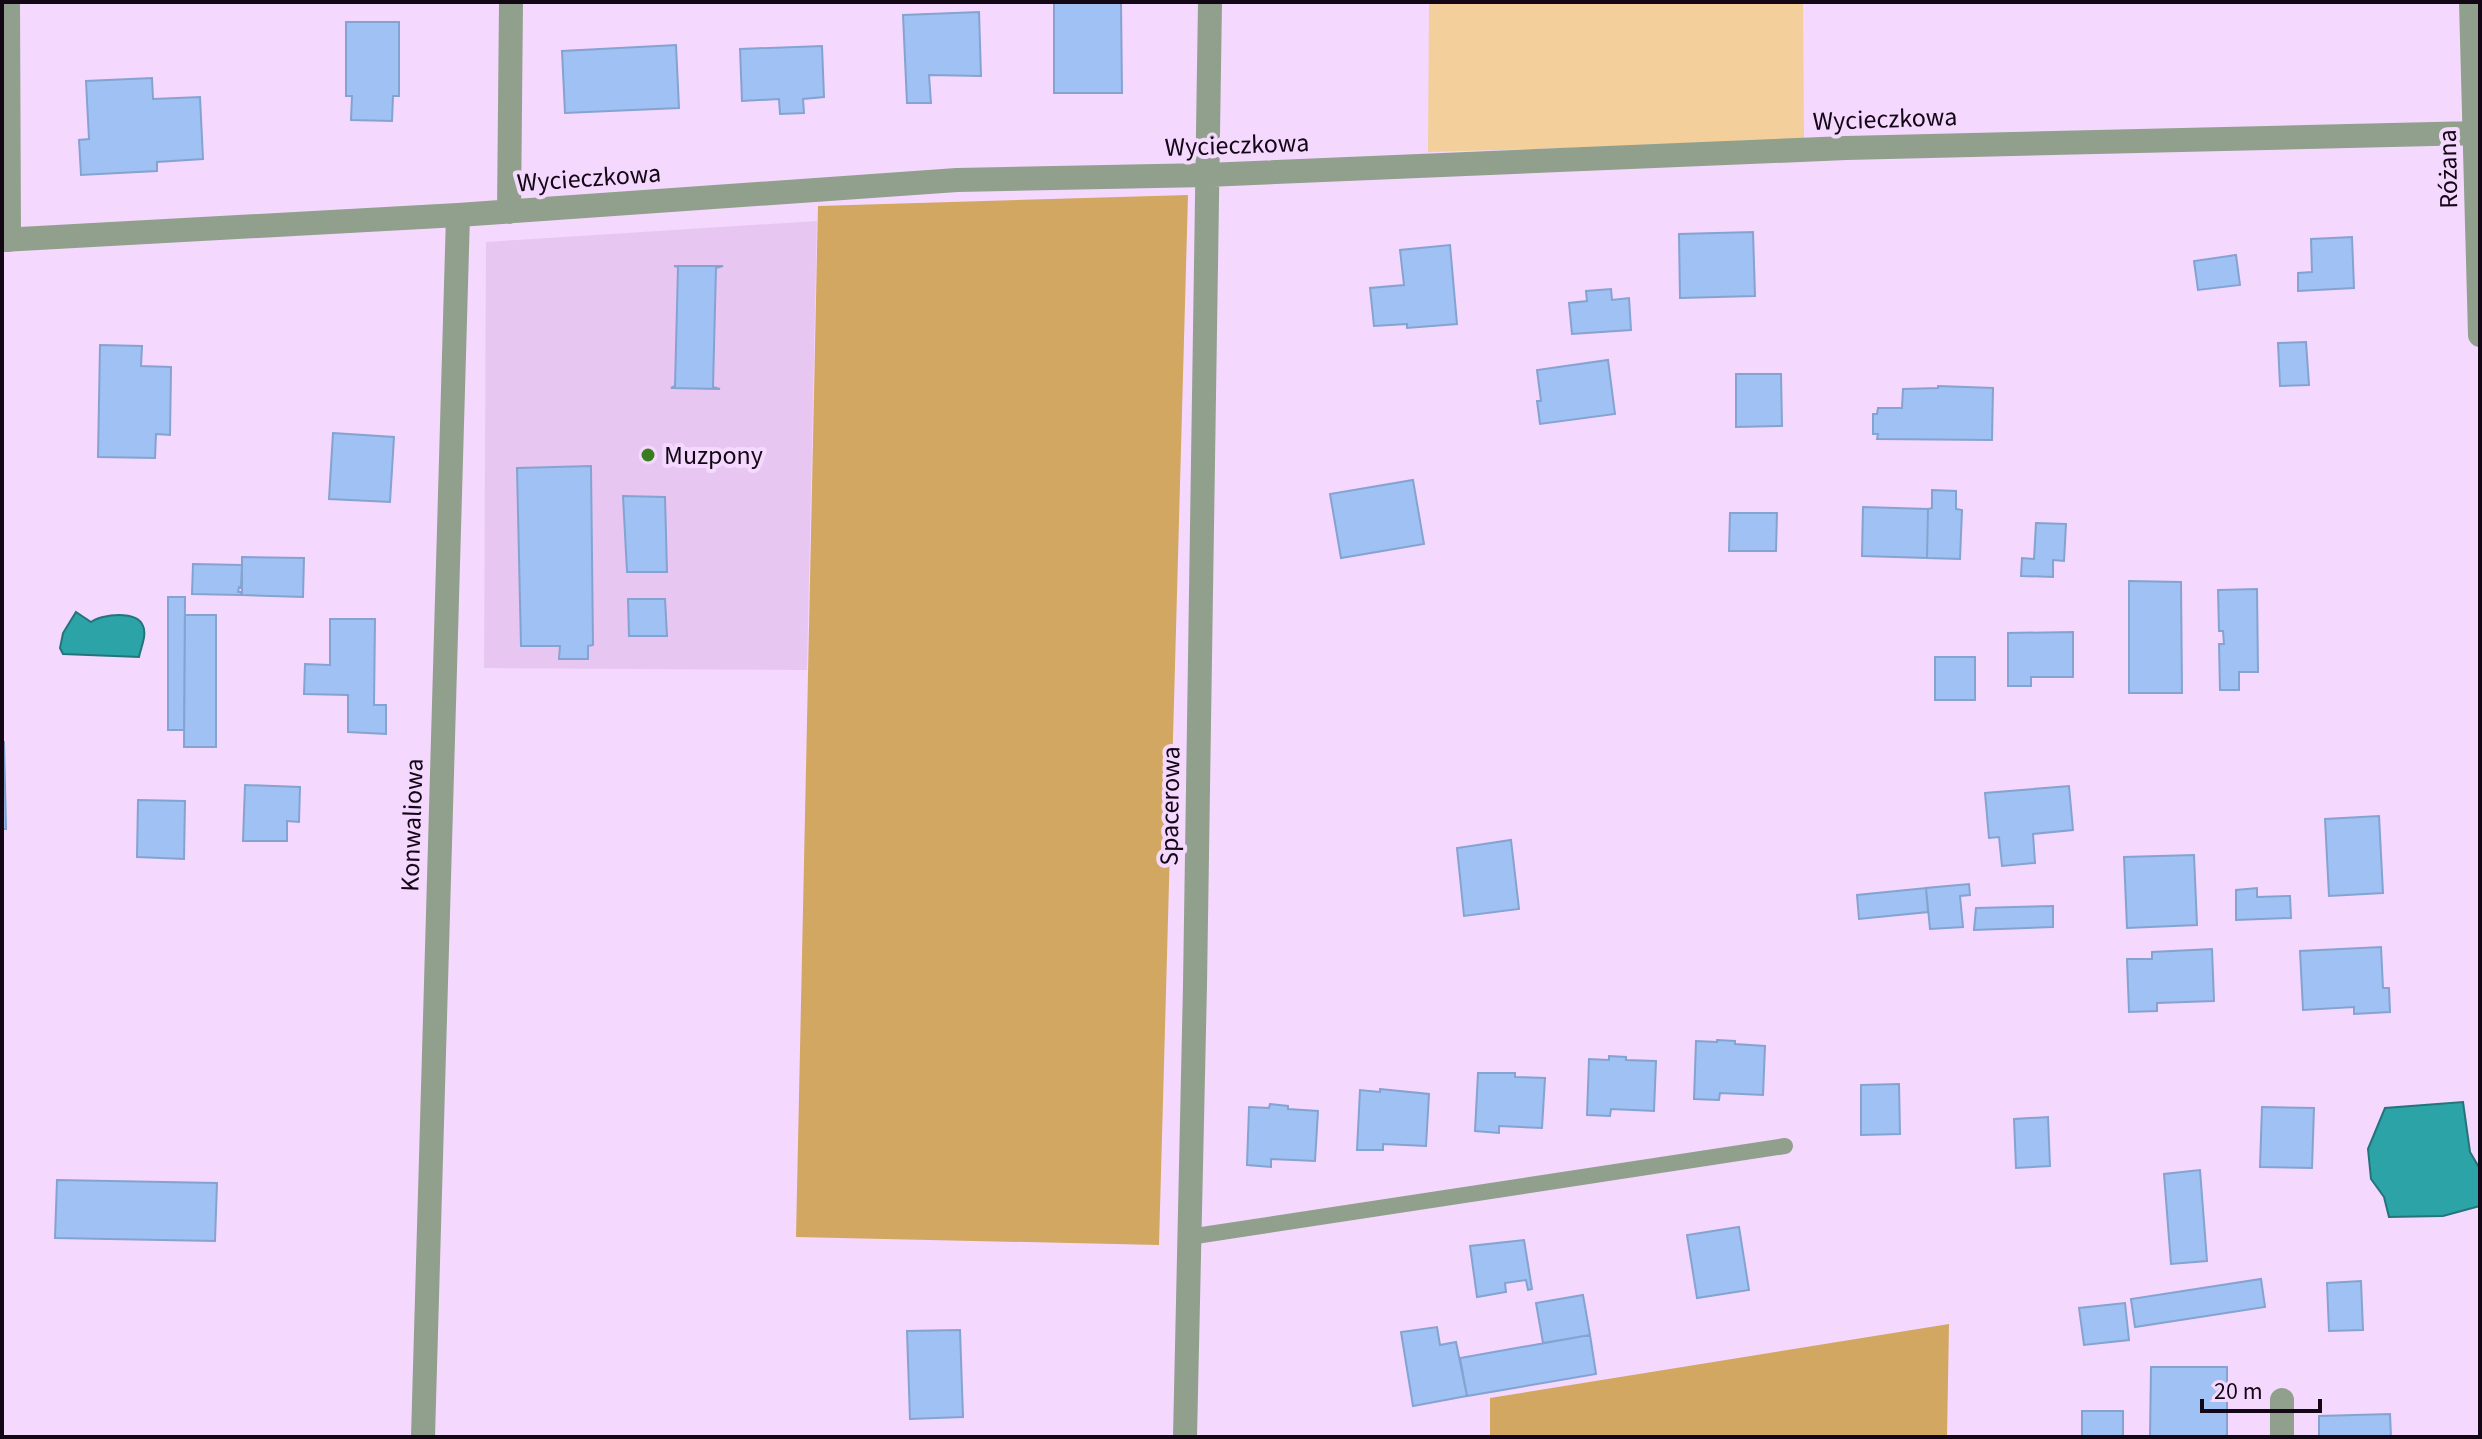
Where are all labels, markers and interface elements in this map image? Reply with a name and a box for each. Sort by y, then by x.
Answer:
street label: Wycieczkowa [1812,98,1958,140]
street label: Wycieczkowa [1164,124,1310,166]
street label: Różana [2429,129,2467,209]
street label: Wycieczkowa [516,155,662,201]
place label: Muzpony [664,437,763,474]
marker: Muzpony [639,446,657,464]
street label: Spacerowa [1150,746,1190,866]
street label: Konwaliowa [391,758,433,892]
scale bar [2202,1363,2320,1413]
text: 20 m [2214,1374,2263,1409]

